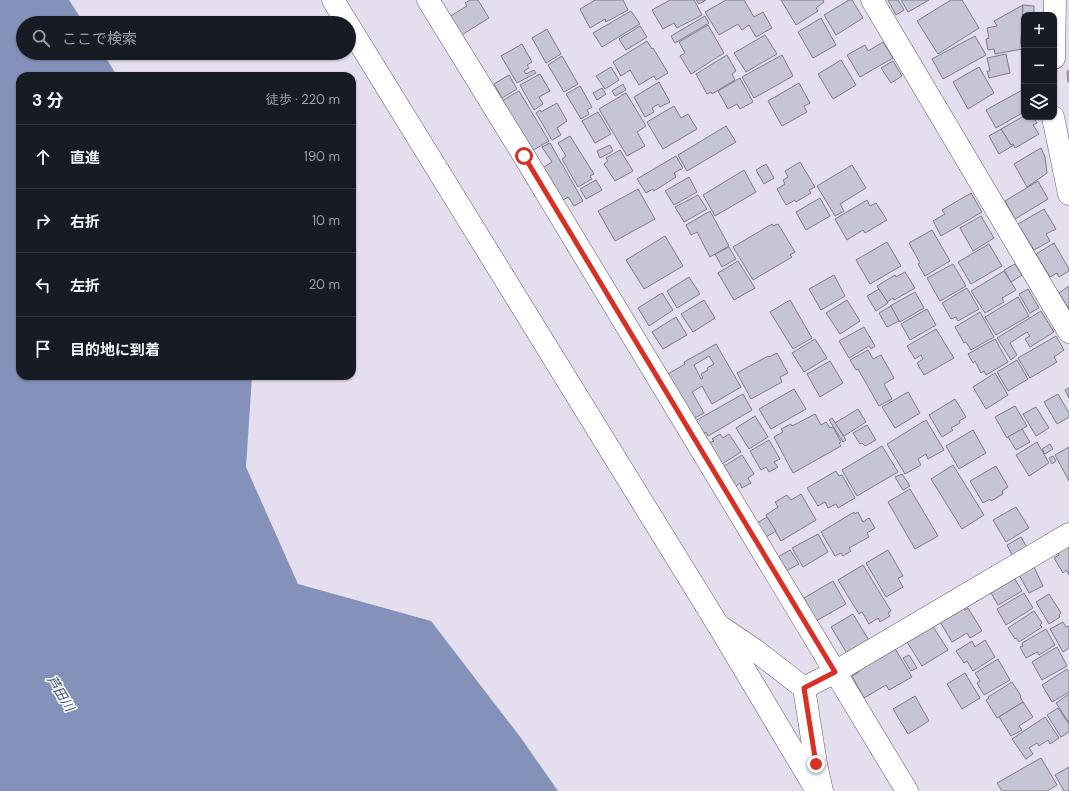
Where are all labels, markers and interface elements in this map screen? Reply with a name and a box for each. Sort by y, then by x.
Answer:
map controls [1021,12,1057,120]
button: + [1021,12,1057,48]
search box [16,16,356,60]
icon: search [30,27,52,49]
text: ここで検索 [62,29,137,49]
button: − [1021,48,1057,84]
button: layers [1021,84,1057,120]
text: 3 分 [32,89,63,111]
text: 徒歩 · 220 m [266,91,340,108]
icon: ahead [32,146,54,168]
route start [515,147,533,165]
text: 直進 [70,148,100,168]
text: 190 m [304,148,340,165]
icon: right [32,210,54,232]
text: 右折 [70,212,100,232]
text: 10 m [312,212,340,229]
icon: left [32,274,54,296]
text: 左折 [70,276,100,296]
text: 20 m [309,276,340,293]
icon: arrive [32,338,54,360]
text: 目的地に到着 [70,340,160,360]
water label: 芦田川 [43,672,79,716]
route end [807,755,825,773]

